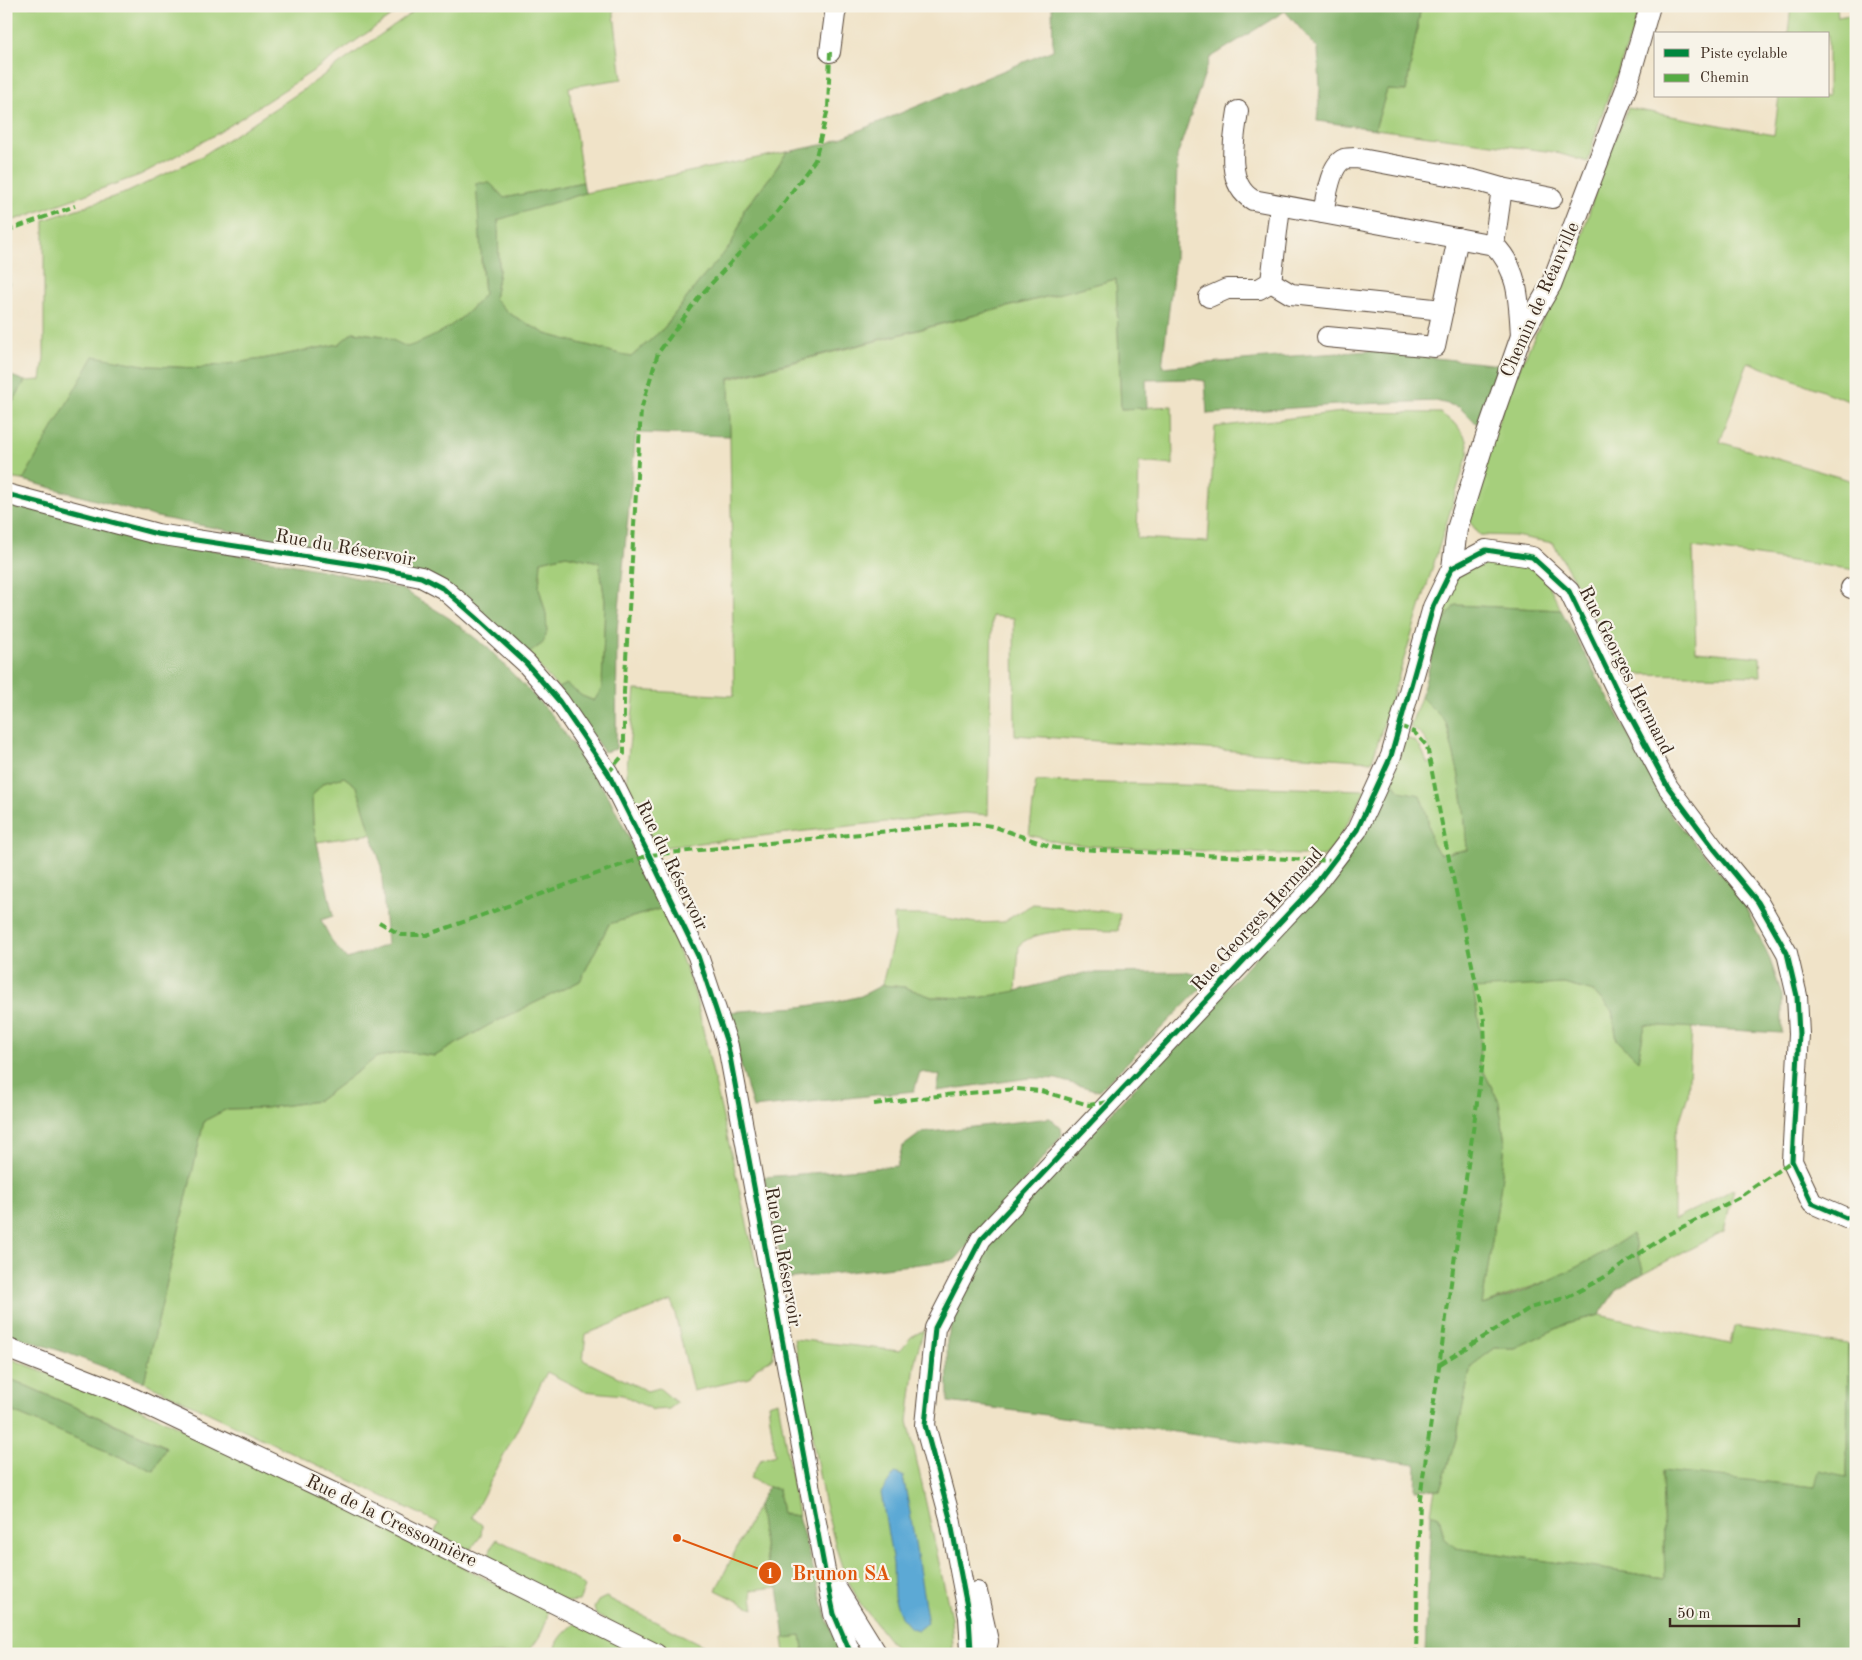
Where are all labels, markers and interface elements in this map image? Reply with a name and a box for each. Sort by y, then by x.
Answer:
legend [1654,32,1830,98]
text: Piste cyclable [1700,47,1788,62]
text: Chemin [1700,71,1749,86]
street label: Chemin de Réanville [1498,219,1584,381]
street label: Rue du Réservoir [274,527,417,571]
street label: Rue Georges Hermand [1574,584,1676,758]
street label: Rue du Réservoir [631,798,711,934]
street label: Rue Georges Hermand [1189,844,1327,996]
street label: Rue du Réservoir [760,1186,804,1329]
street label: Rue de la Cressonnière [302,1472,480,1572]
callout: Brunon SA [757,1556,900,1591]
text: Brunon SA [792,1565,890,1585]
text: 1 [766,1567,774,1582]
scale bar [1670,1595,1798,1627]
text: 50 m [1677,1607,1711,1622]

